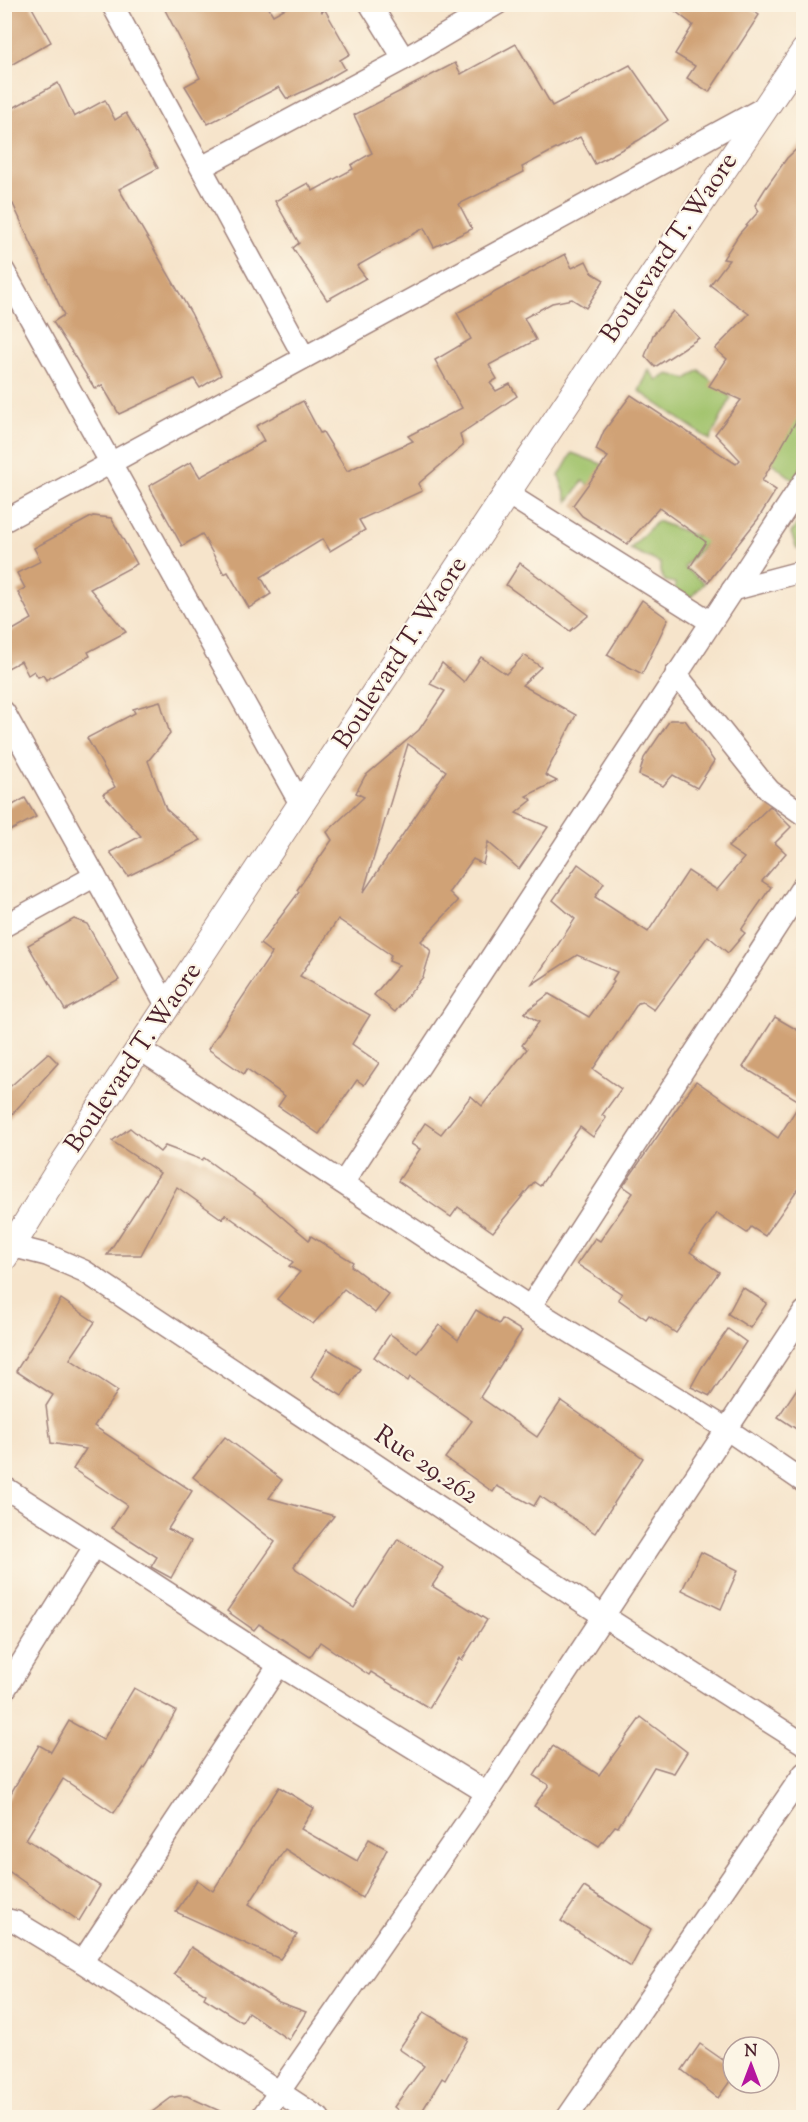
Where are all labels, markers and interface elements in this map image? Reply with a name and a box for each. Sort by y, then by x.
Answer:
street label: Boulevard T. Waore [592,145,748,351]
street label: Boulevard T. Waore [325,550,477,756]
street label: Boulevard T. Waore [56,955,212,1161]
street label: Rue 29.262 [366,1417,486,1515]
north arrow [721,2035,781,2095]
text: N [745,2041,758,2064]

